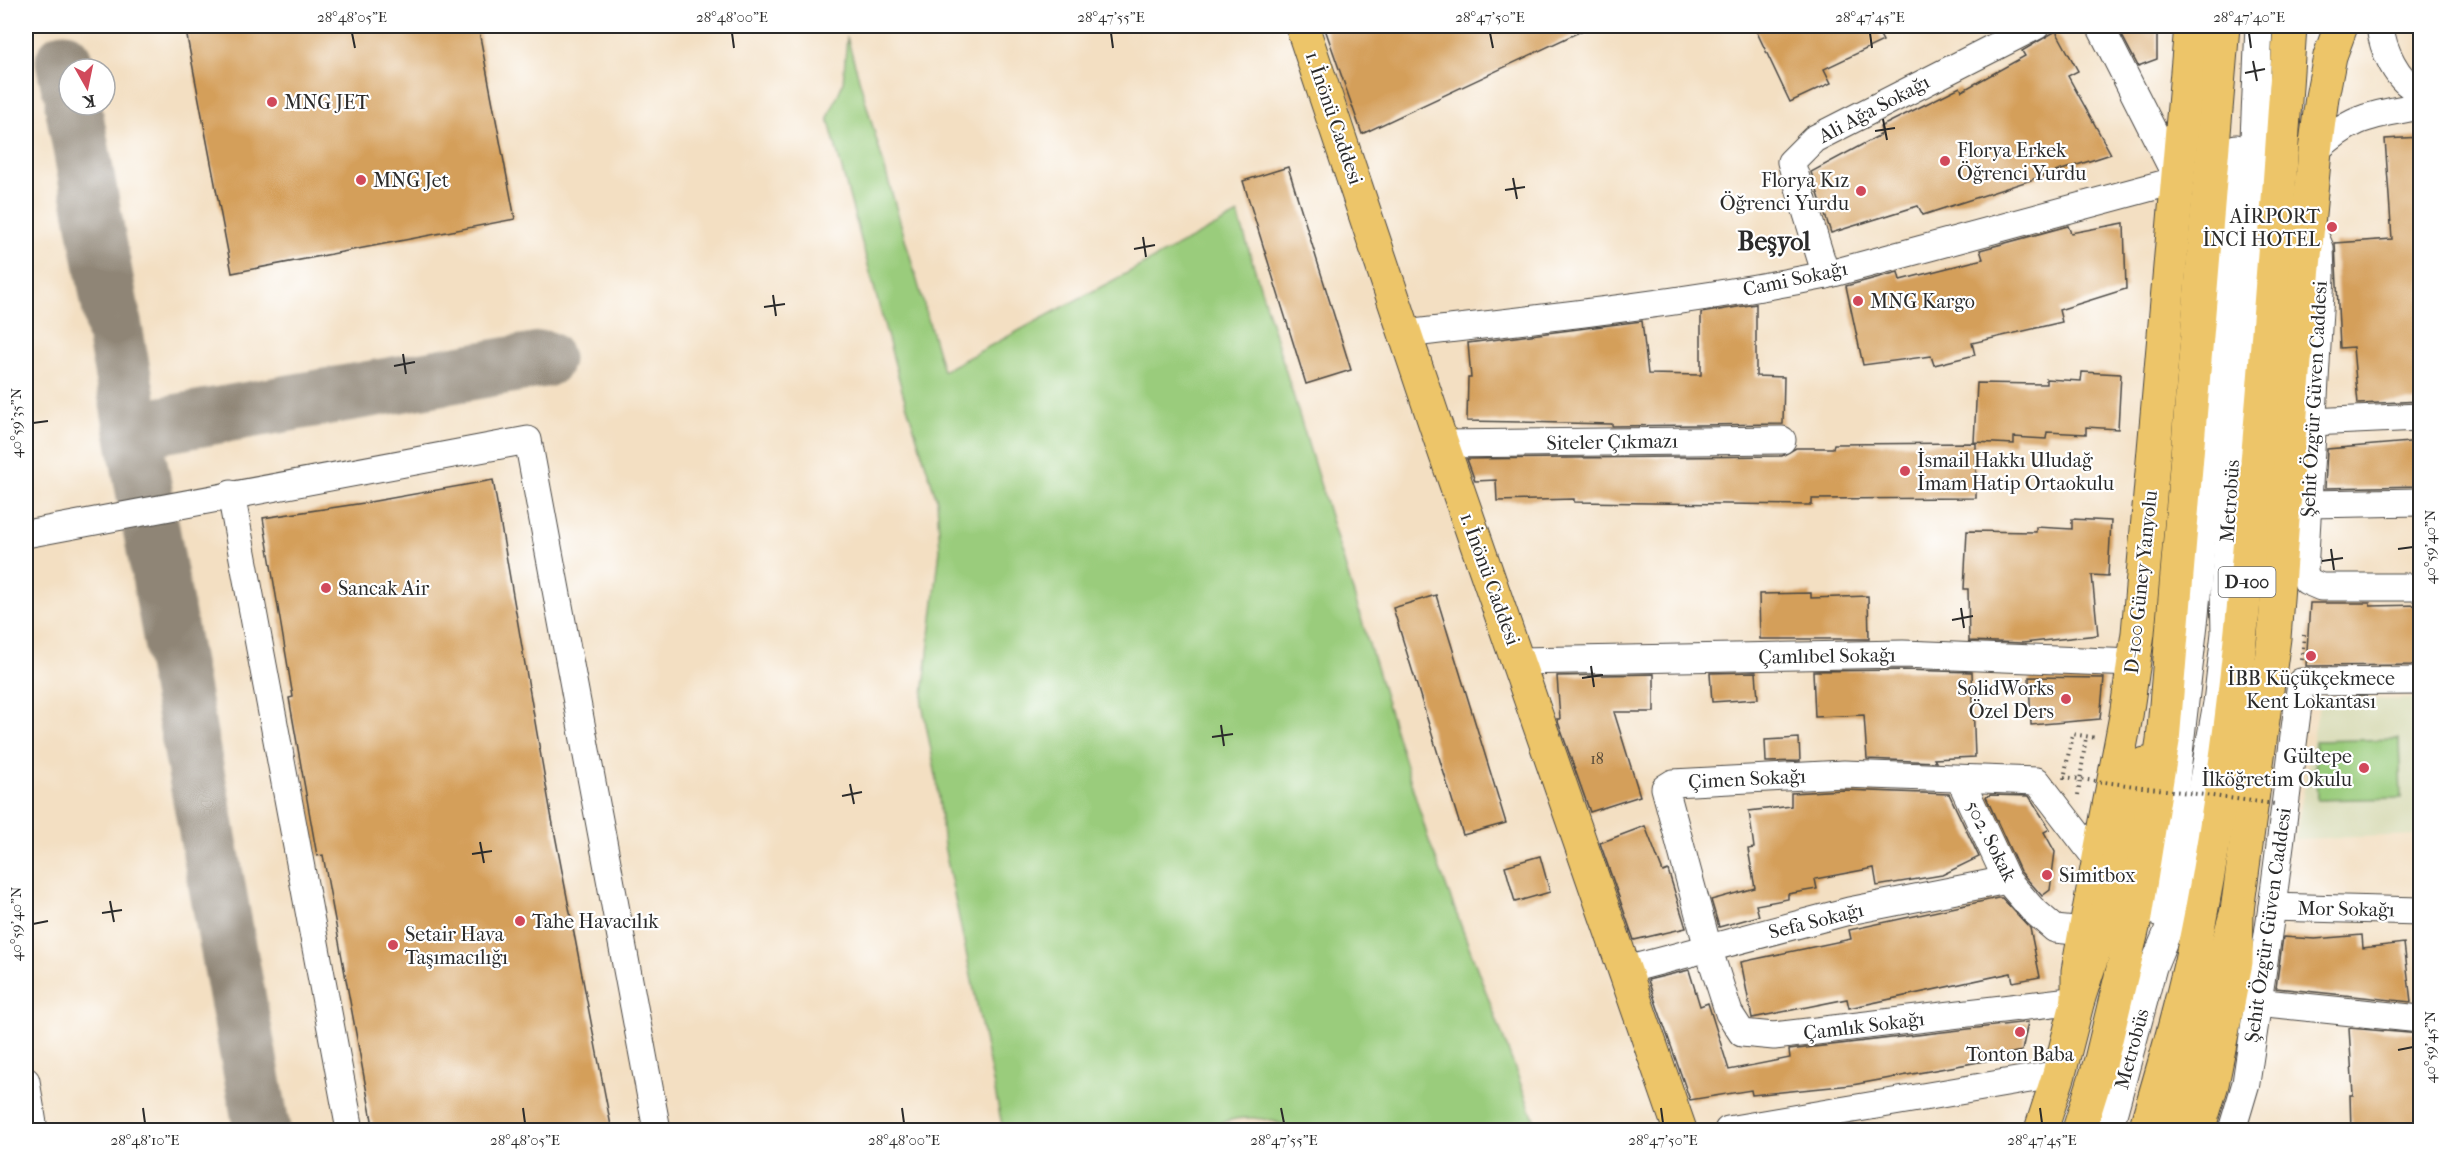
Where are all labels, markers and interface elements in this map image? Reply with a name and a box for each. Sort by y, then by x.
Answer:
text: 28°48'05"E [317,8,387,26]
text: 28°48'00"E [696,8,768,26]
text: 28°47'55"E [1077,8,1145,26]
text: 28°47'50"E [1455,8,1525,26]
text: 28°47'45"E [1835,8,1905,26]
text: 28°47'40"E [2213,8,2285,26]
street label: 1. İnönü Caddesi [1300,48,1369,188]
north arrow [57,57,117,117]
street label: Ali Ağa Sokağı [1814,70,1933,148]
text: K [81,91,97,112]
place label: MNG JET [284,91,369,114]
marker: MNG JET [265,95,279,109]
place label: Florya Erkek Öğrenci Yurdu [1957,139,2087,185]
marker: Florya Erkek Öğrenci Yurdu [1938,154,1952,168]
place label: MNG Jet [373,169,449,192]
place label: Florya Kız Öğrenci Yurdu [1720,169,1850,215]
marker: MNG Jet [354,173,368,187]
marker: Florya Kız Öğrenci Yurdu [1854,184,1868,198]
place label: AİRPORT İNCİ HOTEL [2203,204,2321,251]
marker: AİRPORT İNCİ HOTEL [2325,220,2339,234]
district label: Beşyol [1738,226,1811,258]
street label: Cami Sokağı [1741,257,1849,301]
street label: Şehit Özgür Güven Caddesi [2295,280,2332,518]
place label: MNG Kargo [1870,290,1975,313]
marker: MNG Kargo [1851,294,1865,308]
text: 40°59'35"N [7,387,25,458]
street label: Siteler Çıkmazı [1546,429,1678,456]
place label: İsmail Hakkı Uludağ İmam Hatip Ortaokulu [1917,448,2115,495]
street label: Metrobüs [2216,459,2244,543]
marker: İsmail Hakkı Uludağ İmam Hatip Ortaokulu [1898,464,1912,478]
street label: D-100 Güney Yanyolu [2120,488,2162,675]
street label: 1. İnönü Caddesi [1455,509,1526,648]
text: 40°59'40"N [2421,509,2439,584]
road number: D-100 [2218,567,2276,597]
place label: Sancak Air [338,577,430,600]
marker: Sancak Air [319,581,333,595]
street label: Çamlıbel Sokağı [1758,643,1896,670]
marker: İBB Küçükçekmece Kent Lokantası [2304,649,2318,663]
place label: İBB Küçükçekmece Kent Lokantası [2227,666,2395,713]
place label: SolidWorks Özel Ders [1957,677,2054,723]
marker: SolidWorks Özel Ders [2059,692,2073,706]
place label: Gültepe İlköğretim Okulu [2202,745,2353,791]
house number: 18 [1590,749,1604,768]
marker: Gültepe İlköğretim Okulu [2357,761,2371,775]
street label: Çimen Sokağı [1687,764,1807,795]
street label: 502. Sokak [1961,796,2022,886]
street label: Şehit Özgür Güven Caddesi [2239,806,2296,1044]
place label: Simitbox [2059,864,2136,887]
marker: Simitbox [2040,868,2054,882]
text: 40°59'40"N [7,886,25,961]
street label: Mor Sokağı [2297,897,2395,921]
street label: Sefa Sokağı [1766,898,1866,944]
place label: Tahe Havacılık [532,910,659,933]
marker: Tahe Havacılık [513,914,527,928]
place label: Setair Hava Taşımacılığı [405,923,508,969]
marker: Setair Hava Taşımacılığı [386,938,400,952]
street label: Metrobüs [2110,1006,2154,1092]
street label: Çamlık Sokağı [1802,1007,1926,1046]
text: 40°59'45"N [2421,1010,2439,1083]
marker: Tonton Baba [2013,1025,2027,1039]
place label: Tonton Baba [1966,1043,2075,1066]
text: 28°48'10"E [111,1131,179,1149]
text: 28°48'05"E [490,1131,560,1149]
text: 28°48'00"E [868,1131,940,1149]
text: 28°47'55"E [1250,1131,1318,1149]
text: 28°47'50"E [1628,1131,1698,1149]
text: 28°47'45"E [2007,1131,2077,1149]

